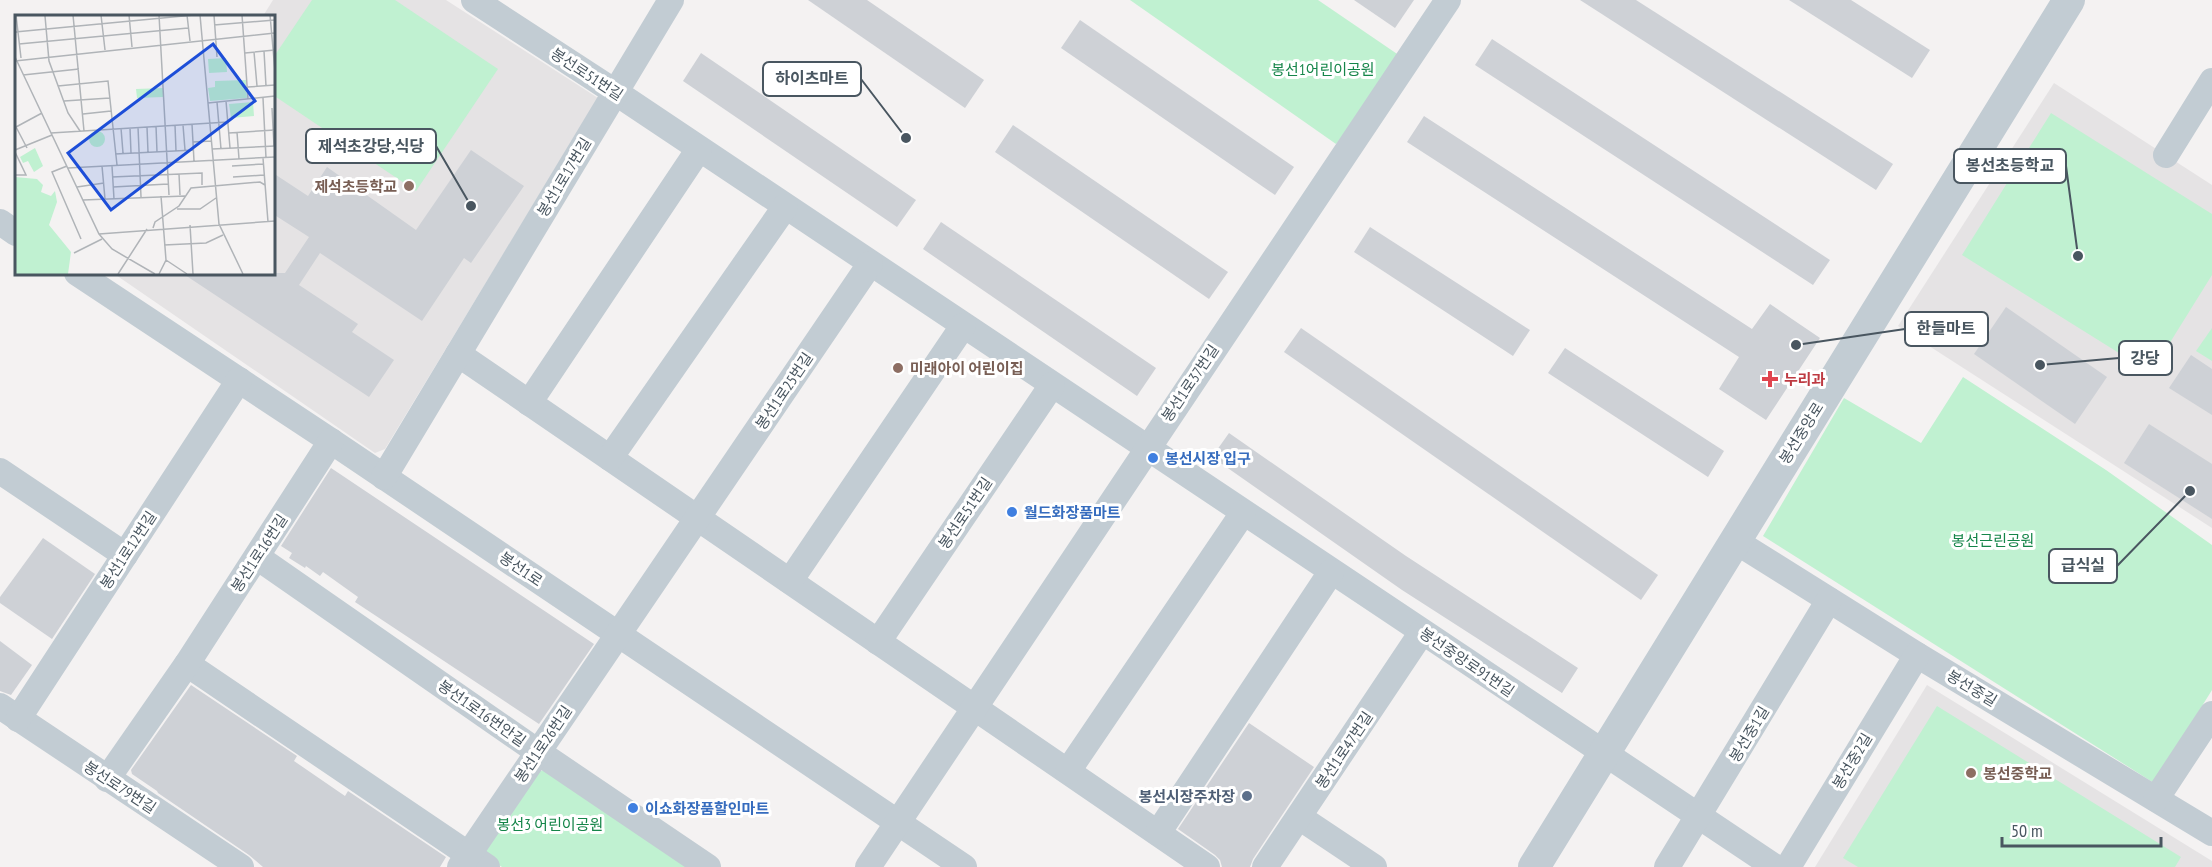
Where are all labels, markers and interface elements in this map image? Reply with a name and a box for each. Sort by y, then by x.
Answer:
inset map [15,15,274,274]
street label: 봉선로51번길 [547,44,627,104]
park label: 봉선1어린이공원 [1271,60,1375,79]
callout: 하이츠마트 [763,62,861,96]
text: 하이츠마트 [775,68,849,88]
callout: 제석초강당,식당 [306,129,436,163]
street label: 봉선1로17번길 [533,134,595,220]
text: 제석초강당,식당 [318,136,425,156]
callout: 봉선초등학교 [1954,149,2066,183]
text: 봉선초등학교 [1966,155,2054,175]
place label: 제석초등학교 [314,177,397,196]
marker: 제석초등학교 [402,179,416,193]
callout: 한들마트 [1905,312,1988,346]
text: 한들마트 [1917,318,1976,338]
street label: 봉선1로37번길 [1157,341,1223,425]
callout: 강당 [2119,341,2172,375]
text: 강당 [2130,348,2160,368]
street label: 봉선1로25번길 [751,349,817,433]
place label: 미래아이 어린이집 [910,359,1023,378]
marker: 미래아이 어린이집 [891,361,905,375]
marker: 누리과 [1761,370,1779,388]
place label: 누리과 [1784,370,1826,389]
street label: 봉선중앙로 [1775,399,1827,467]
place label: 봉선시장 입구 [1165,449,1251,468]
marker: 봉선시장 입구 [1146,451,1160,465]
street label: 봉선로51번길 [934,473,996,553]
place label: 월드화장품마트 [1024,503,1121,522]
marker: 월드화장품마트 [1005,505,1019,519]
street label: 봉선1로12번길 [96,507,160,593]
street label: 봉선1로16번길 [227,510,291,596]
park label: 봉선근린공원 [1952,531,2034,550]
street label: 봉선1로 [496,548,546,590]
callout: 급식실 [2049,549,2117,583]
text: 급식실 [2061,555,2105,575]
street label: 봉선중앙로91번길 [1416,623,1518,701]
street label: 봉선중길 [1943,666,2001,710]
street label: 봉선1로16번안길 [434,676,530,750]
street label: 봉선1로26번길 [510,702,576,786]
street label: 봉선중1길 [1725,703,1773,765]
street label: 봉선1로47번길 [1311,708,1377,792]
street label: 봉선중2길 [1828,730,1876,792]
street label: 봉선로79번길 [80,757,160,817]
place label: 봉선중학교 [1983,764,2052,783]
marker: 봉선중학교 [1964,766,1978,780]
place label: 봉선시장주차장 [1138,787,1235,806]
marker: 봉선시장주차장 [1240,789,1254,803]
place label: 이쇼화장품할인마트 [645,799,769,818]
marker: 이쇼화장품할인마트 [626,801,640,815]
scale bar [2002,810,2161,848]
park label: 봉선3 어린이공원 [497,815,603,834]
text: 50 m [2011,819,2043,842]

